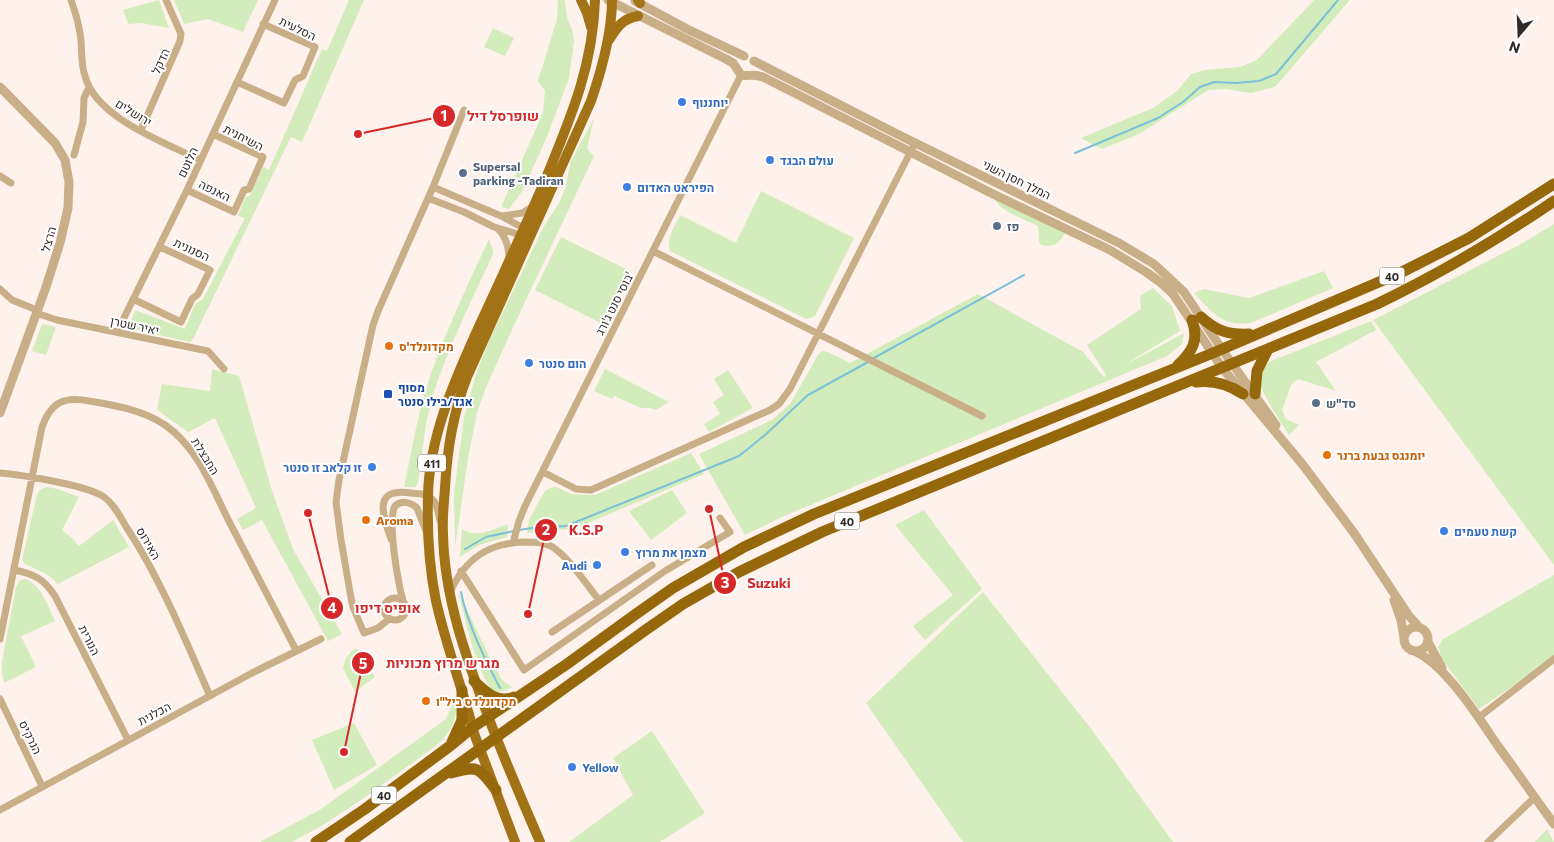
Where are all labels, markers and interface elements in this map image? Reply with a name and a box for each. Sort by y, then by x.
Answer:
north arrow [1494,10,1544,60]
street label: הסלעית [277,13,319,43]
text: N [1507,38,1522,58]
street label: הדקל [148,46,172,76]
street label: ירושלים [113,95,155,129]
place label: יוחננוף [692,95,728,109]
marker: יוחננוף [676,96,688,108]
callout: שופרסל דיל [432,101,549,130]
text: 1 [441,106,447,124]
text: שופרסל דיל [467,107,539,124]
street label: השיחנית [222,121,266,153]
street label: הלוטם [174,145,200,179]
place label: עולם הבגד [780,153,834,167]
marker: עולם הבגד [764,154,776,166]
street label: המלך חסן השני [981,156,1053,202]
place label: Supersal parking -Tadiran [473,159,564,187]
marker: Supersal parking -Tadiran [457,167,469,179]
street label: האנפה [197,176,233,204]
place label: הפיראט האדום [637,180,714,194]
marker: הפיראט האדום [621,181,633,193]
place label: פז [1007,219,1020,233]
marker: פז [991,220,1003,232]
street label: הרצל [38,225,58,253]
street label: הסנונית [172,235,212,263]
road number: 40 [1380,268,1404,284]
street label: בוסי סנט ג'ורג' [592,269,636,337]
street label: יאיר שטרן [109,313,161,337]
place label: מקדונלד'ס [399,339,454,353]
marker: מקדונלד'ס [383,340,395,352]
place label: הום סנטר [539,356,587,370]
marker: הום סנטר [523,357,535,369]
place label: מסוף אגד/בילו סנטר [398,380,473,408]
marker: מסוף אגד/בילו סנטר [382,388,394,400]
place label: סד"ש [1326,396,1356,410]
marker: סד"ש [1310,397,1322,409]
street label: החבצלת [189,435,223,477]
place label: יומנגס גבעת ברנר [1337,448,1425,462]
marker: יומנגס גבעת ברנר [1321,449,1333,461]
road number: 411 [418,454,446,472]
place label: זו קלאב זו סנטר [283,460,362,474]
marker: זו קלאב זו סנטר [366,461,378,473]
road number: 40 [834,512,860,530]
place label: Aroma [376,513,413,527]
marker: Aroma [360,514,372,526]
callout: K.S.P [534,516,614,545]
text: 2 [542,520,550,538]
text: K.S.P [569,521,603,538]
street label: האירוס [134,524,164,562]
place label: קשת טעמים [1454,524,1517,538]
marker: קשת טעמים [1438,525,1450,537]
place label: מצמן את מרוץ [635,545,707,559]
marker: מצמן את מרוץ [619,546,631,558]
place label: Audi [561,558,587,572]
marker: Audi [591,559,603,571]
callout: Suzuki [712,569,801,598]
text: 3 [721,573,730,591]
text: Suzuki [747,574,791,591]
callout: אופיס דיפו [320,593,431,622]
text: 4 [327,598,337,616]
text: אופיס דיפו [355,599,421,616]
street label: הנורית [77,623,103,657]
callout: מגרש מרוץ מכוניות [351,649,509,678]
text: 5 [359,654,368,672]
text: מגרש מרוץ מכוניות [386,654,500,671]
place label: מקדונלדס ביל"ו [436,694,517,708]
marker: מקדונלדס ביל"ו [420,695,432,707]
street label: הכלנית [135,699,173,727]
street label: הנרקיס [17,718,45,756]
place label: Yellow [582,760,619,774]
marker: Yellow [566,761,578,773]
road number: 40 [372,786,396,804]

